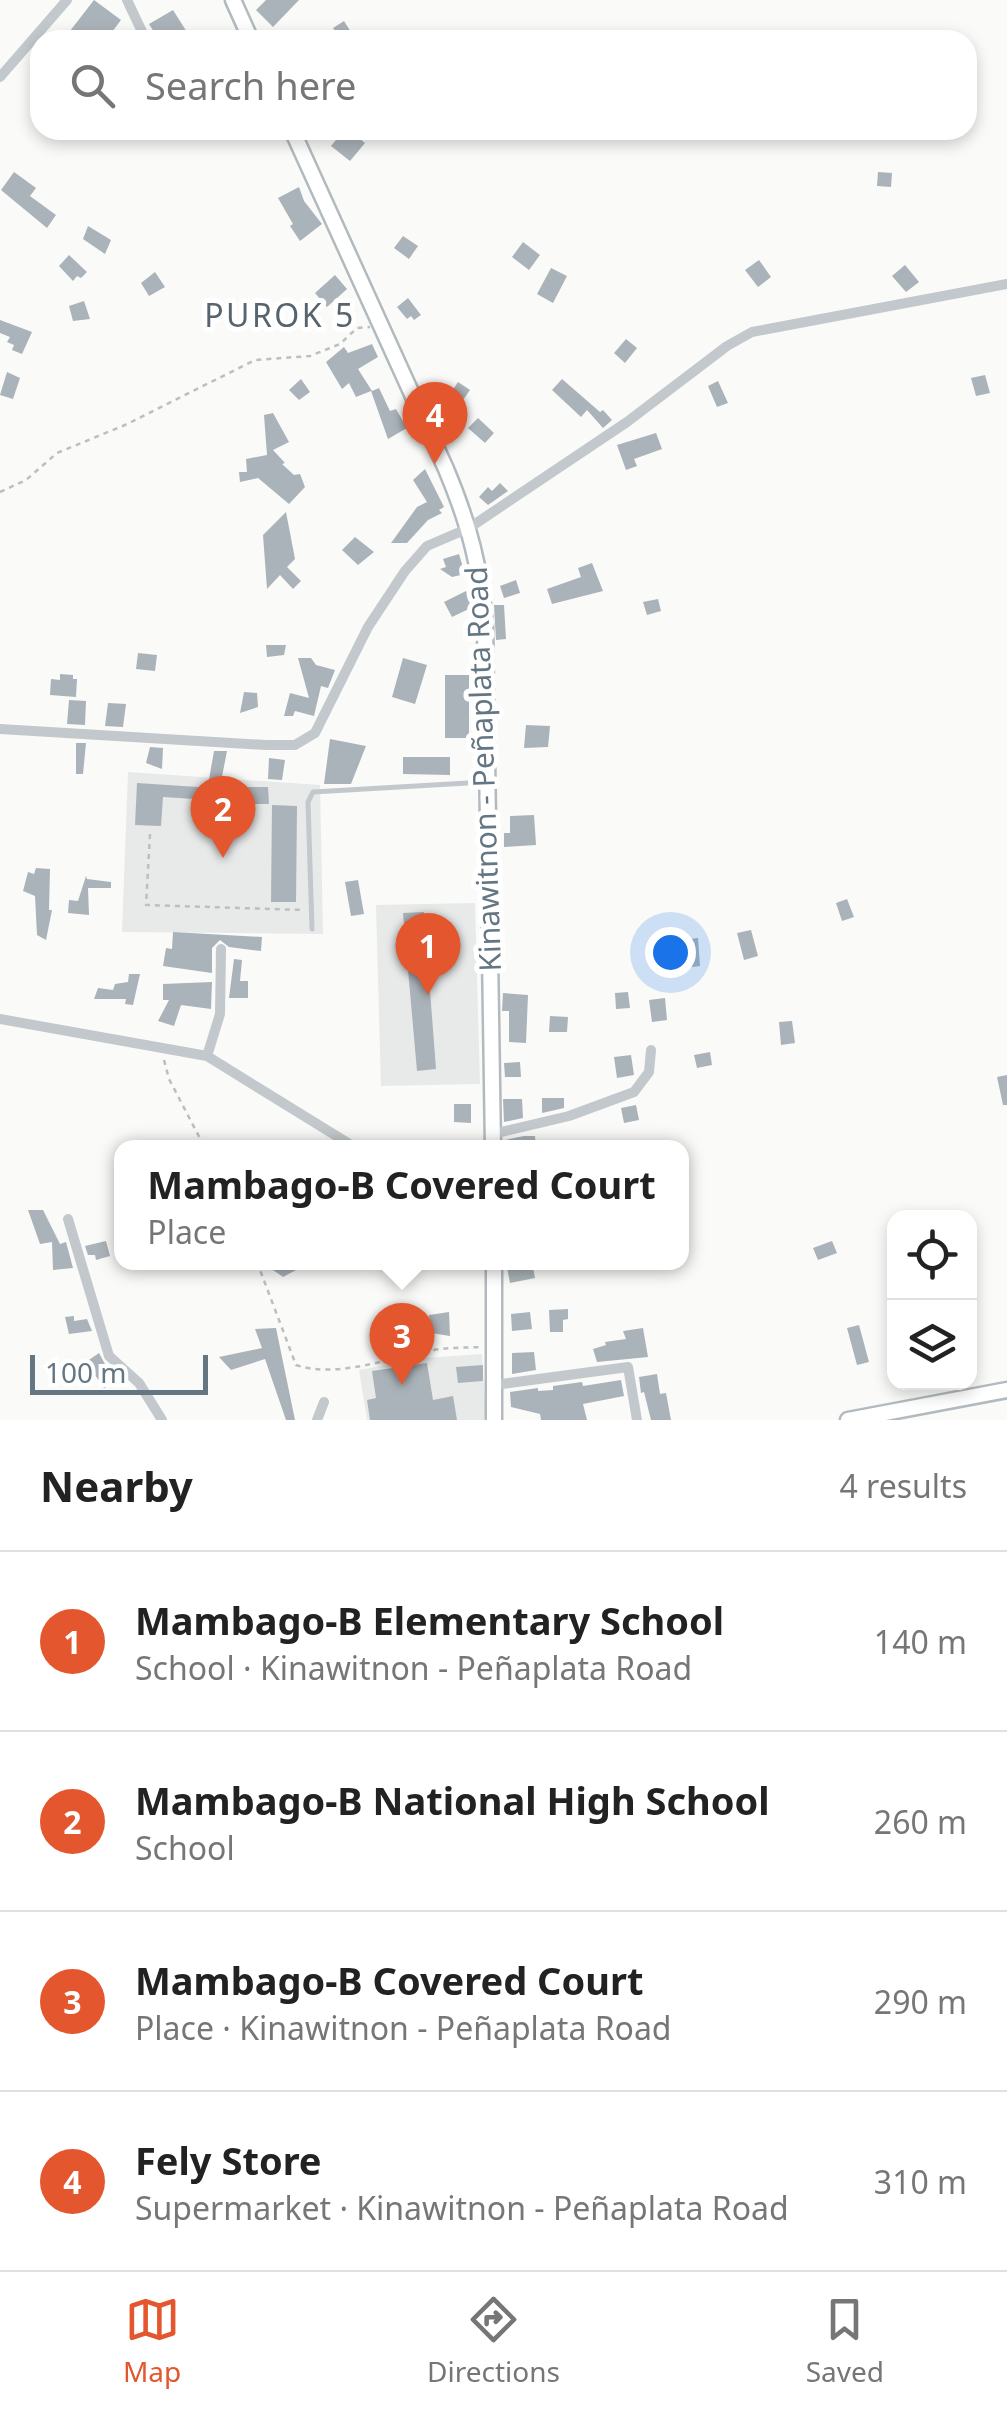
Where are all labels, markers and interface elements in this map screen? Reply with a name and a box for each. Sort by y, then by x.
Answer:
search box [30,30,977,140]
icon: search [65,58,120,113]
text: Search here [145,59,356,111]
district label: PUROK 5 [204,293,356,336]
pin: 4 [402,382,468,464]
street label: Kinawitnon - Peñaplata Road [455,566,510,972]
pin: 2 [190,776,256,858]
pin: 1 [396,912,460,995]
your location [645,927,696,978]
popup [114,1140,689,1270]
text: Mambago-B Covered Court [147,1158,656,1210]
text: Place [147,1210,226,1253]
map controls [887,1210,977,1390]
button: locate [887,1210,977,1300]
button: layers [887,1300,977,1390]
pin: 3 [370,1302,434,1385]
scale bar [30,1350,208,1394]
text: 100 m [45,1353,127,1391]
text: Nearby [40,1457,193,1514]
text: 4 results [840,1464,967,1507]
text: Mambago-B Elementary School [135,1594,724,1646]
text: 1 [63,1620,82,1663]
text: 140 m [874,1620,967,1663]
text: School · Kinawitnon - Peñaplata Road [135,1646,692,1689]
text: Mambago-B National High School [135,1774,770,1826]
text: 2 [63,1800,82,1843]
text: 260 m [874,1800,967,1843]
text: School [135,1826,235,1869]
text: Mambago-B Covered Court [135,1954,643,2006]
text: 3 [63,1980,82,2023]
text: 290 m [874,1980,967,2023]
text: Place · Kinawitnon - Peñaplata Road [135,2006,672,2049]
text: Fely Store [135,2134,322,2186]
text: 4 [63,2160,82,2203]
text: 310 m [874,2160,967,2203]
text: Supermarket · Kinawitnon - Peñaplata Road [135,2186,789,2229]
tab: Map [123,2292,181,2390]
tab: Directions [427,2292,560,2390]
tab: Saved [806,2292,884,2390]

